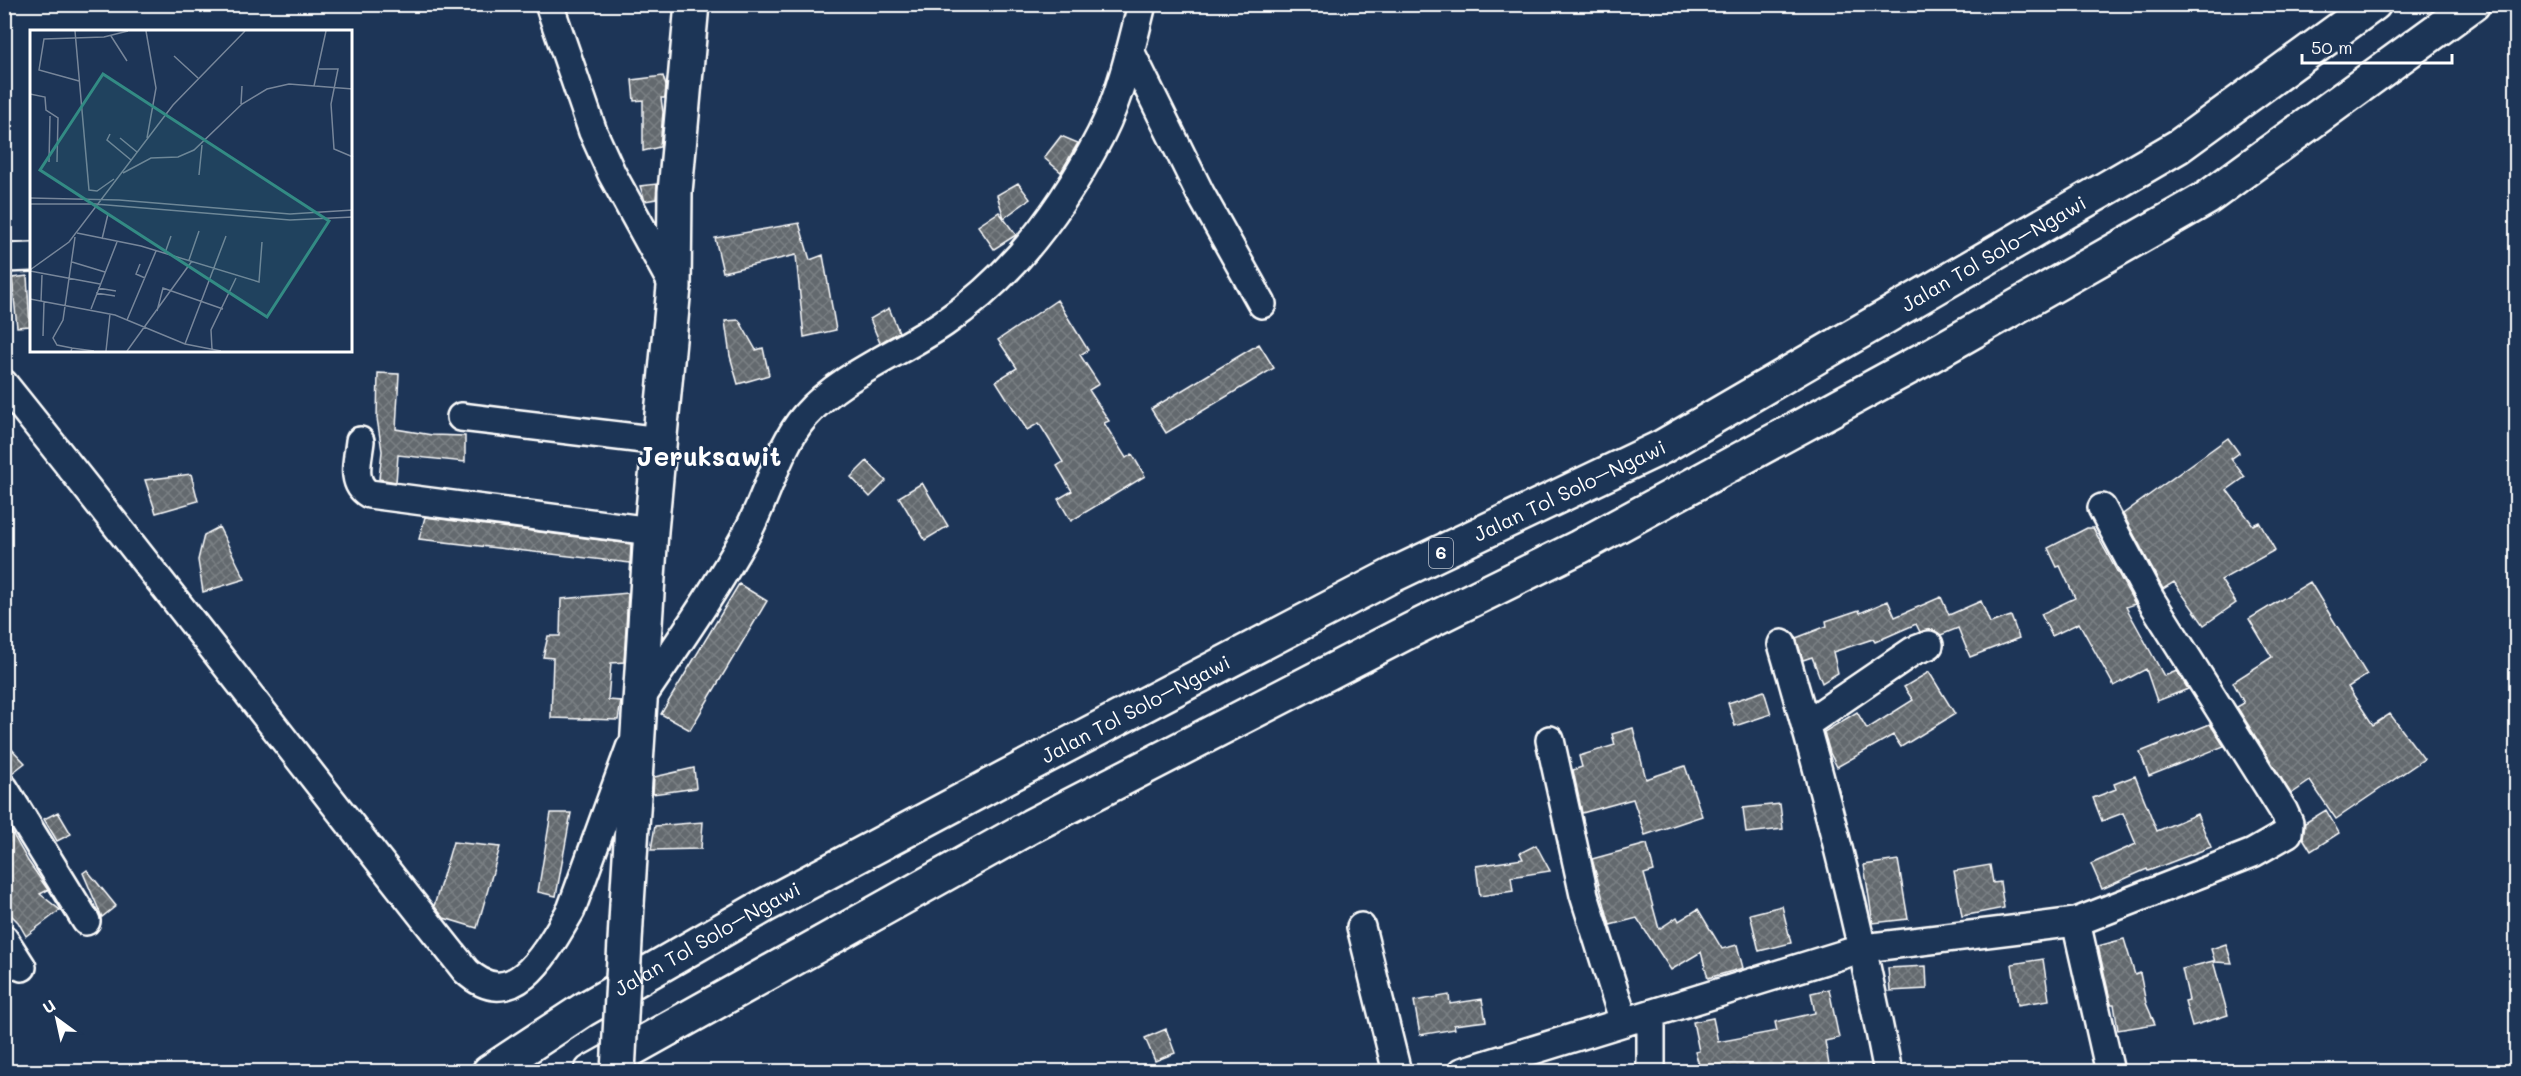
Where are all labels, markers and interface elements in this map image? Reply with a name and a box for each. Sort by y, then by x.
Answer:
scale bar [2302,27,2452,65]
inset map [30,30,352,352]
text: 50 m [2311,35,2353,59]
street label: Jalan Tol Solo–Ngawi [1896,189,2091,317]
street label: Jalan Tol Solo–Ngawi [1469,433,1670,547]
district label: Jeruksawit [637,439,781,473]
road number: 6 [1429,538,1453,568]
street label: Jalan Tol Solo–Ngawi [1036,648,1234,768]
street label: Jalan Tol Solo–Ngawi [609,875,805,1001]
north arrow [27,989,87,1049]
text: U [38,994,59,1018]

